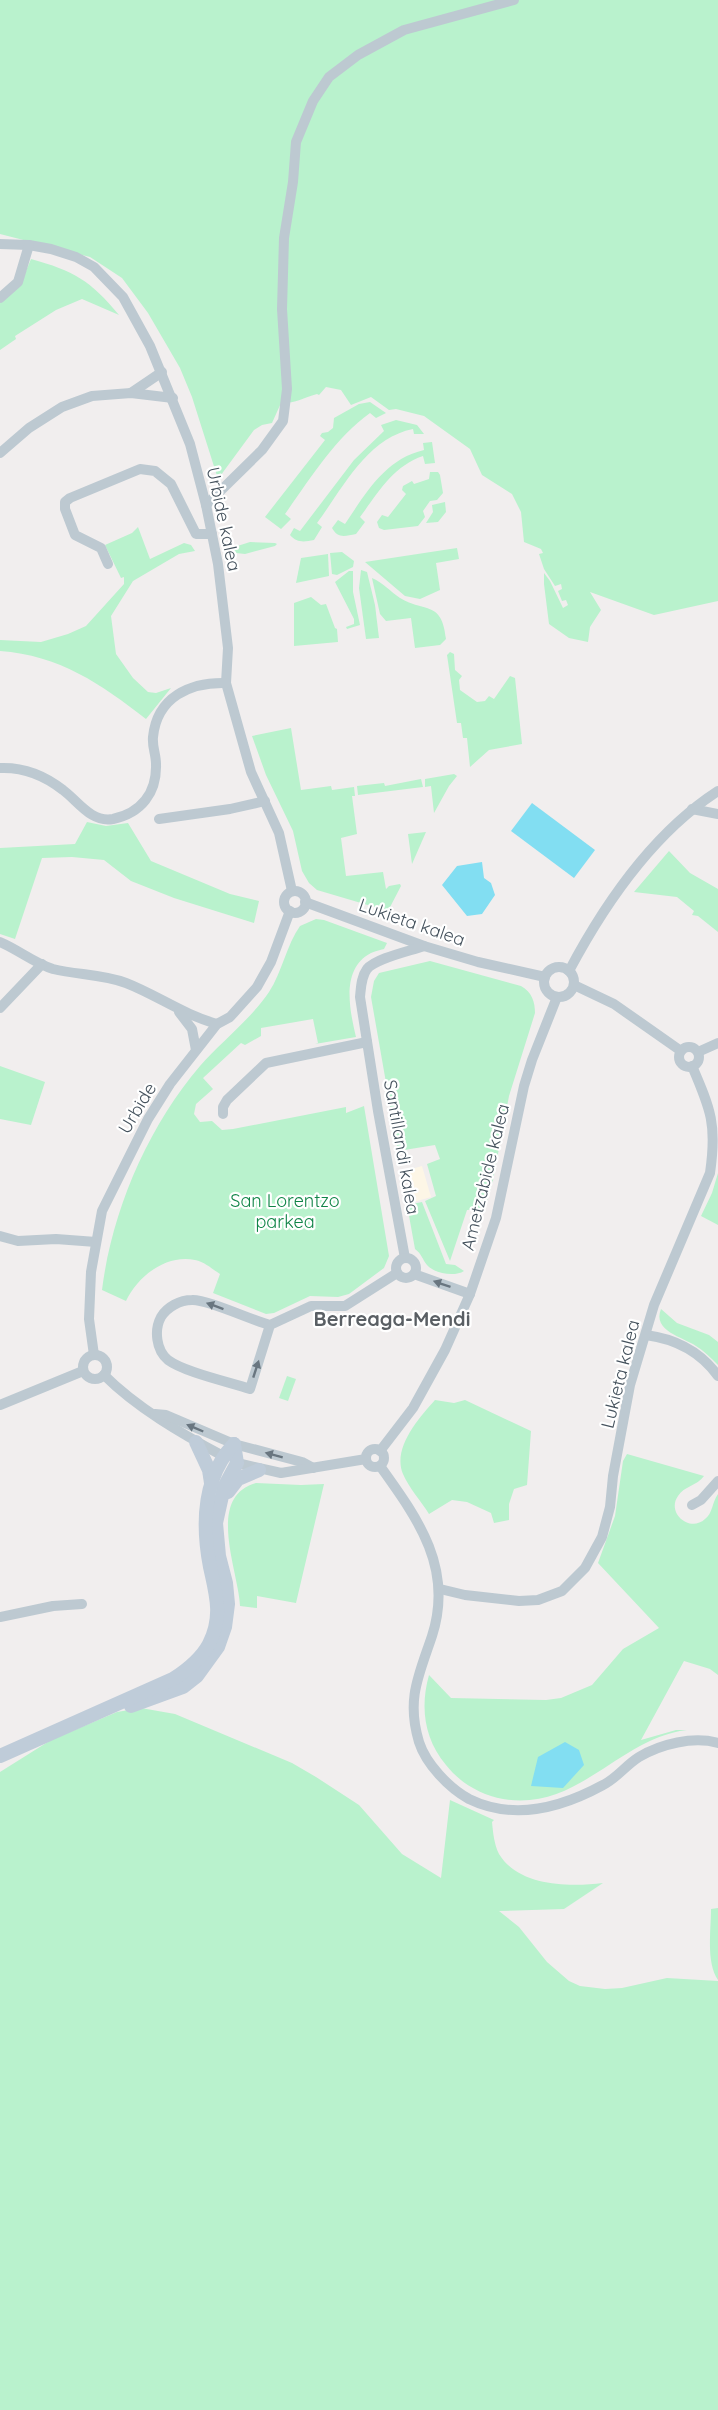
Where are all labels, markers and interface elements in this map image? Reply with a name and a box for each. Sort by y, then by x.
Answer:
street label: Urbide kalea [202,465,246,573]
street label: Lukieta kalea [356,893,468,951]
street label: Urbide [113,1078,161,1138]
street label: Santillandi kalea [379,1078,425,1216]
street label: Ametzabide kalea [456,1101,514,1253]
park label: San Lorentzo parkea [230,1189,340,1233]
one-way arrow [433,1278,451,1288]
one-way arrow [206,1301,224,1311]
district label: Berreaga-Mendi [314,1306,470,1331]
street label: Lukieta kalea [595,1317,645,1431]
one-way arrow [252,1360,262,1378]
one-way arrow [186,1423,204,1432]
one-way arrow [265,1450,283,1459]

